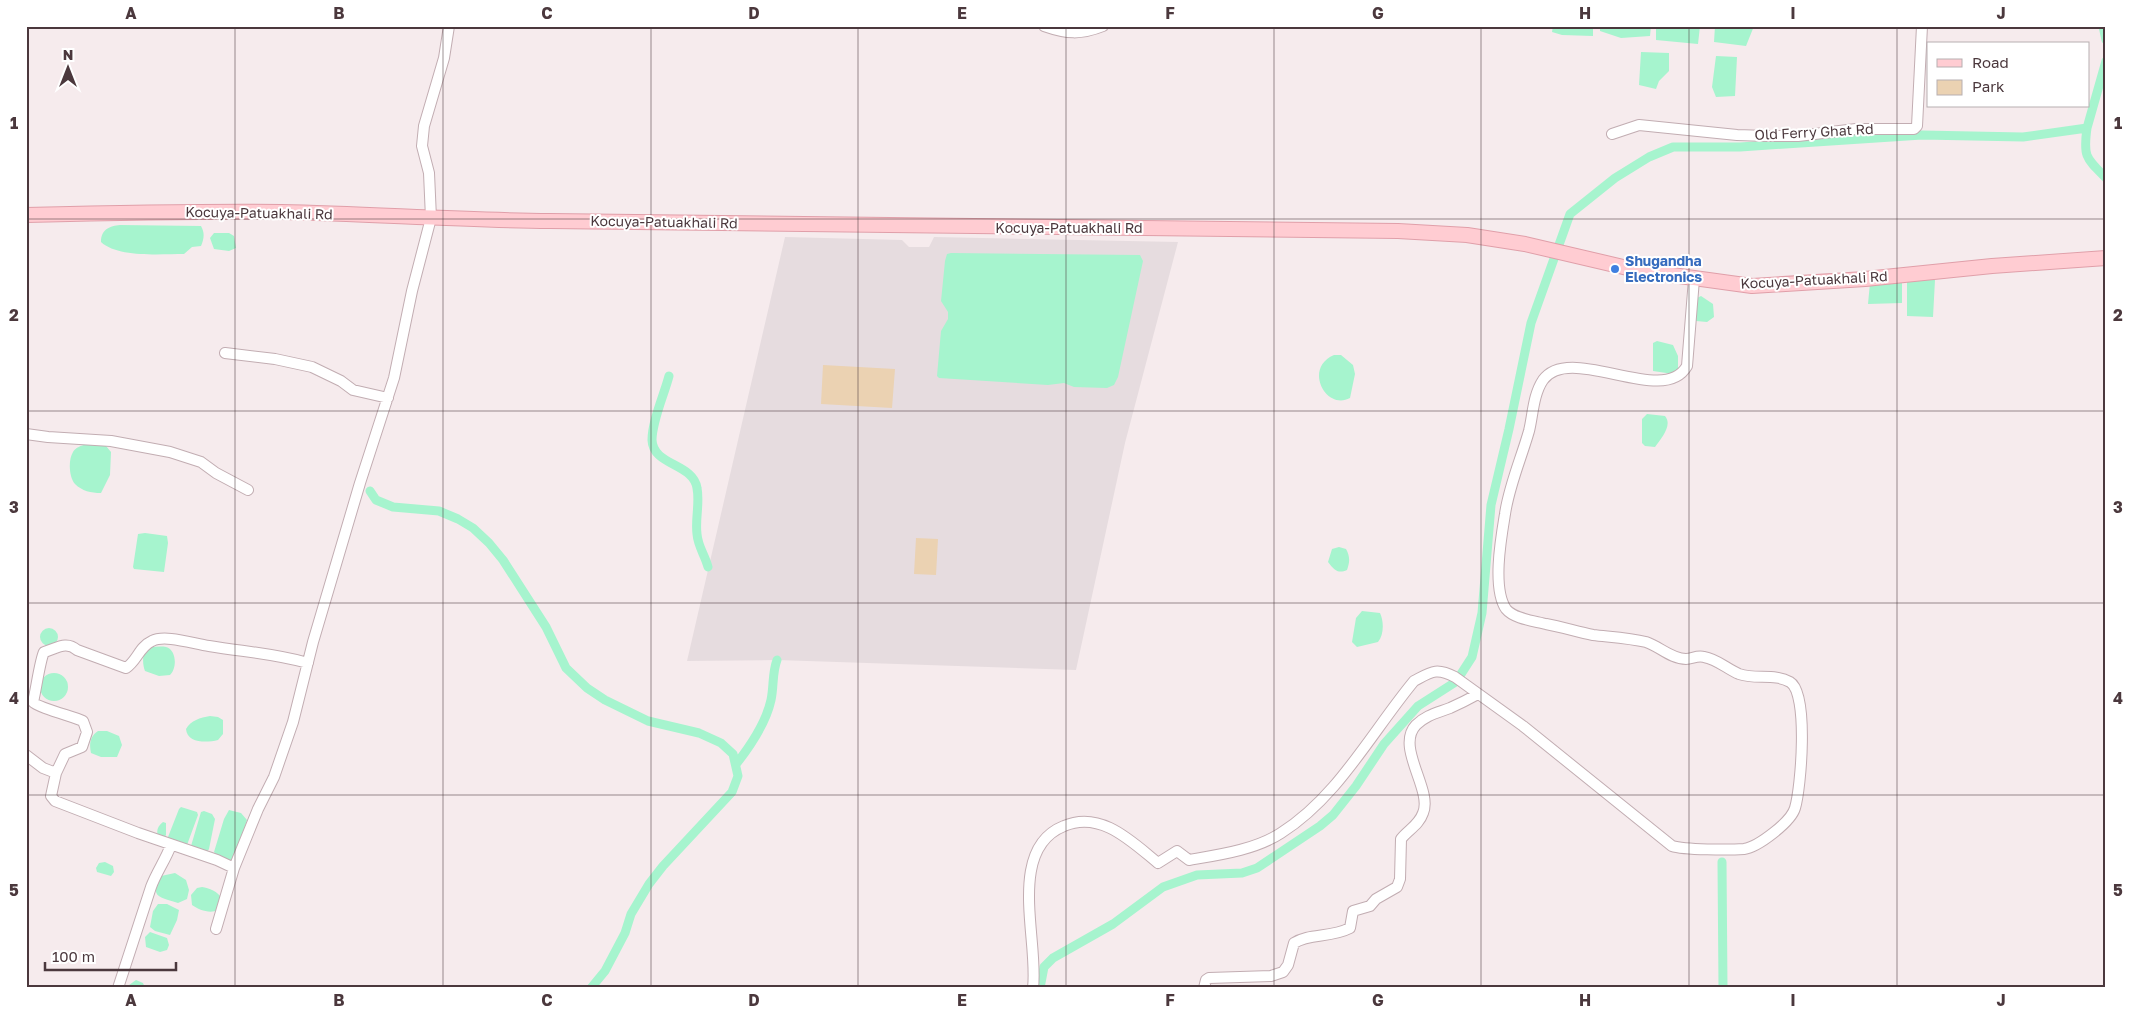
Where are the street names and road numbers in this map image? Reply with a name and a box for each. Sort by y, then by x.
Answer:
street label: Old Ferry Ghat Rd [1754,120,1874,143]
street label: Kocuya-Patuakhali Rd [185,203,333,222]
street label: Kocuya-Patuakhali Rd [590,212,738,231]
street label: Kocuya-Patuakhali Rd [995,219,1143,236]
street label: Kocuya-Patuakhali Rd [1740,267,1888,292]

